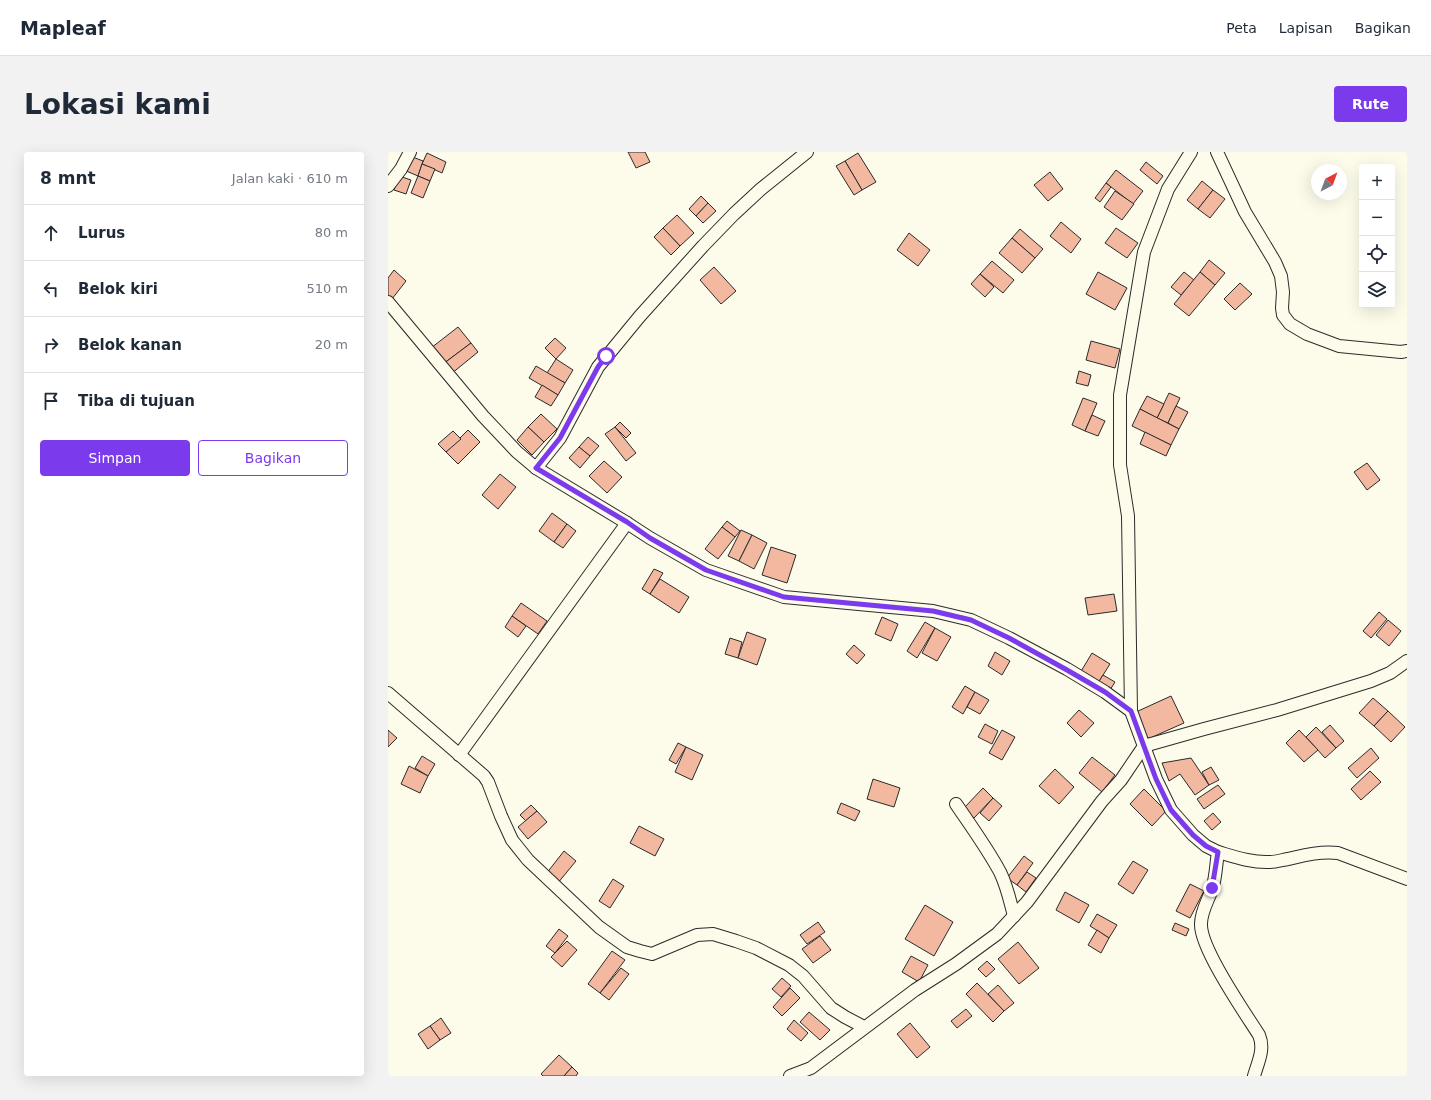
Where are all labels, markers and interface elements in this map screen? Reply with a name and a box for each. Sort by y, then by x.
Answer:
text: Mapleaf [20,17,106,39]
text: Peta [1226,20,1257,36]
text: Lapisan [1279,20,1333,36]
text: Bagikan [1355,20,1411,36]
button: Rute [1334,86,1407,122]
text: Lokasi kami [24,88,211,121]
north arrow [1311,164,1347,200]
map controls [1359,164,1395,308]
button: + [1359,164,1395,200]
text: 8 mnt [40,168,96,188]
text: Jalan kaki · 610 m [232,171,348,186]
button: − [1359,200,1395,236]
icon: ahead [40,222,62,244]
text: Lurus [78,224,125,242]
text: 80 m [315,225,348,240]
button: locate [1359,236,1395,272]
button: layers [1359,272,1395,308]
icon: left [40,278,62,300]
text: Belok kiri [78,280,158,298]
text: 510 m [306,281,348,296]
icon: right [40,334,62,356]
text: Belok kanan [78,336,182,354]
text: 20 m [315,337,348,352]
route start [597,347,615,365]
icon: arrive [40,390,62,412]
text: Tiba di tujuan [78,392,195,410]
button: Simpan [40,440,190,476]
button: Bagikan [198,440,348,476]
route end [1203,879,1221,897]

